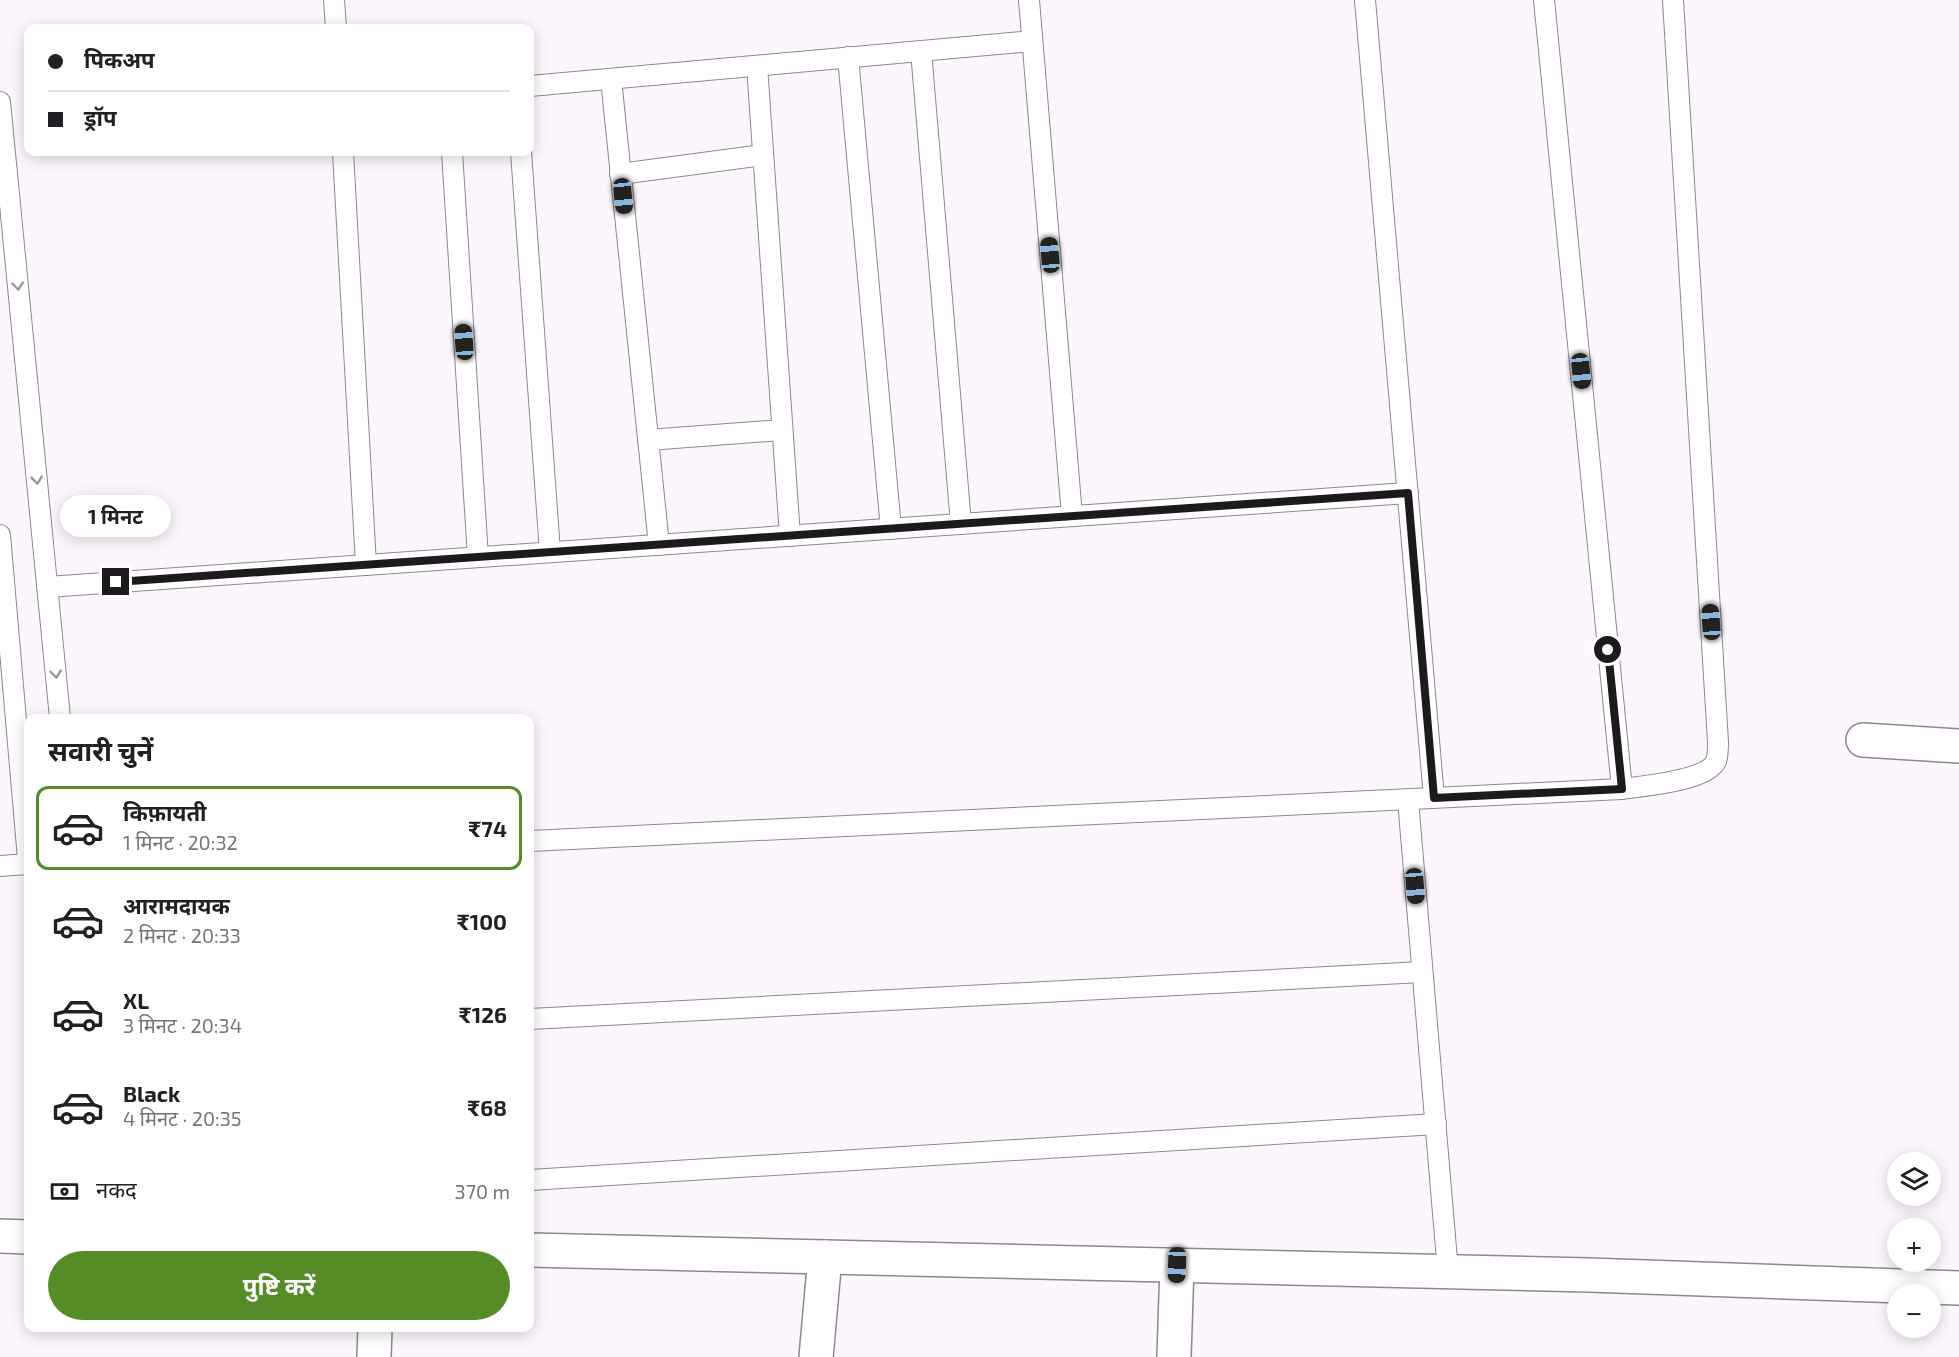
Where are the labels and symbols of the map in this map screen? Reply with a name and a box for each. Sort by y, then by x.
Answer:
car [612,177,634,215]
car [1039,236,1061,274]
one-way arrow [11,281,24,290]
car [454,323,474,361]
car [1570,352,1592,390]
one-way arrow [30,475,43,485]
callout: 1 मिनट [60,495,172,537]
route end [102,568,129,595]
car [1701,603,1721,641]
route start [1594,636,1621,663]
one-way arrow [49,670,62,679]
car [1404,867,1426,905]
car [1167,1247,1187,1283]

